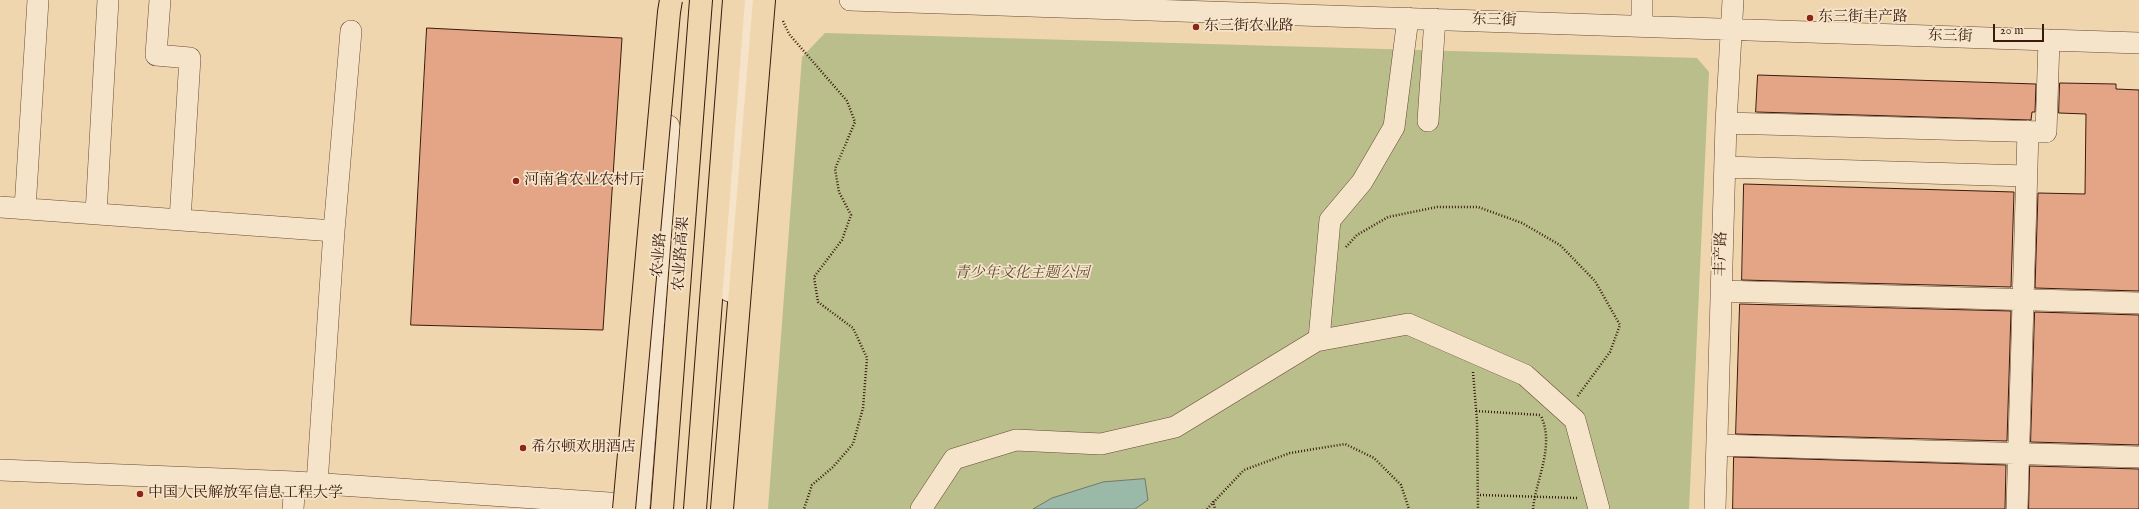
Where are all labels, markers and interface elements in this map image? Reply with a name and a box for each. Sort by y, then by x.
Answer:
place label: 东三街丰产路 [1818,9,1908,27]
street label: 东三街 [1471,11,1517,31]
marker: 东三街丰产路 [1805,13,1815,23]
scale bar [1995,16,2046,42]
place label: 东三街农业路 [1204,18,1294,36]
marker: 东三街农业路 [1191,22,1201,32]
text: 20 m [2000,23,2023,38]
street label: 东三街 [1927,27,1973,47]
place label: 河南省农业农村厅 [524,172,644,190]
marker: 河南省农业农村厅 [511,176,521,186]
street label: 农业路高架 [670,216,694,292]
street label: 丰产路 [1712,231,1732,277]
street label: 农业路 [649,232,671,278]
park label: 青少年文化主题公园 [955,265,1089,283]
place label: 希尔顿欢朋酒店 [531,439,636,457]
marker: 希尔顿欢朋酒店 [518,443,528,453]
place label: 中国人民解放军信息工程大学 [148,485,343,503]
marker: 中国人民解放军信息工程大学 [135,489,145,499]

